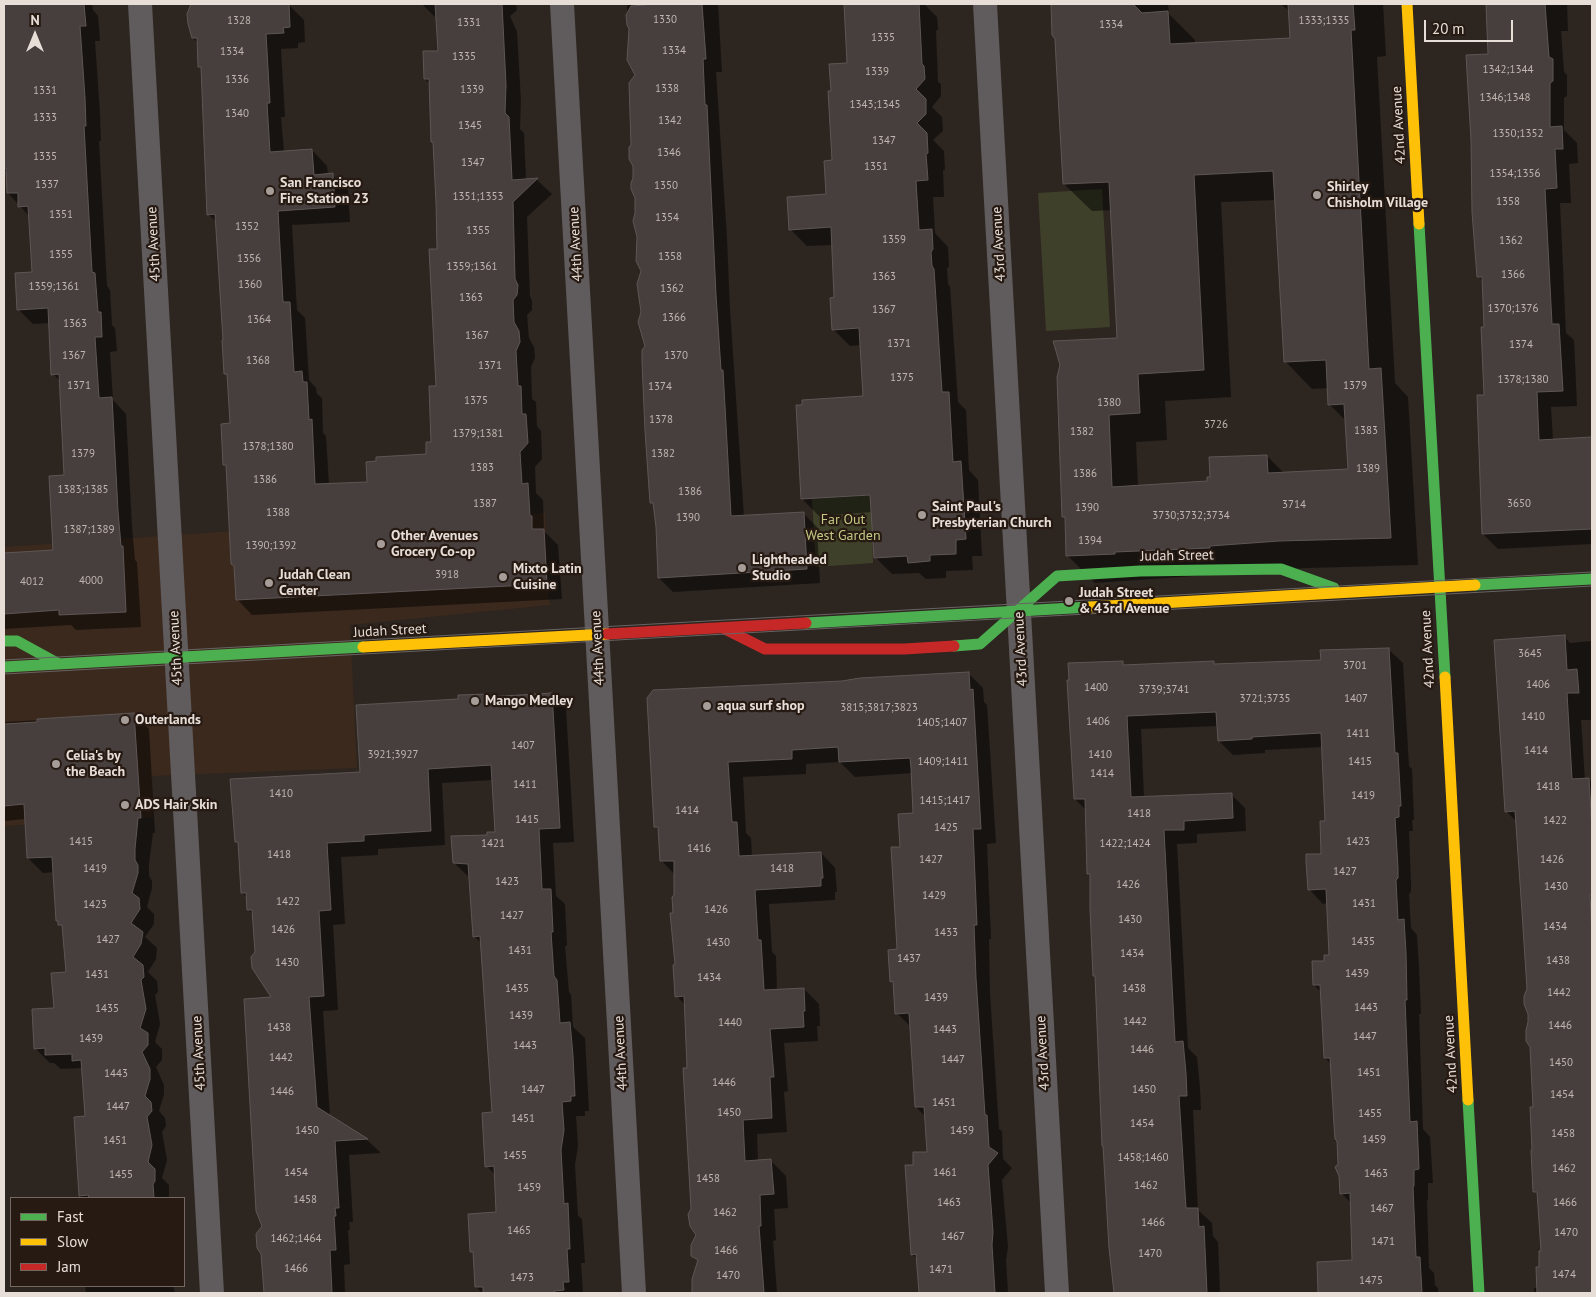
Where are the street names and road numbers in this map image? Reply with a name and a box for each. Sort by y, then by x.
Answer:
street label: 42nd Avenue [1389,86,1409,164]
street label: 45th Avenue [144,206,164,282]
street label: 44th Avenue [566,206,586,282]
street label: 43rd Avenue [989,206,1009,282]
street label: Judah Street [1140,547,1214,565]
street label: 45th Avenue [166,610,186,686]
street label: 44th Avenue [588,610,608,686]
street label: 42nd Avenue [1418,610,1438,688]
street label: 43rd Avenue [1011,611,1031,687]
street label: Judah Street [353,621,427,641]
street label: 45th Avenue [189,1015,209,1091]
street label: 44th Avenue [611,1015,631,1091]
street label: 43rd Avenue [1033,1015,1053,1091]
street label: 42nd Avenue [1441,1015,1461,1093]

